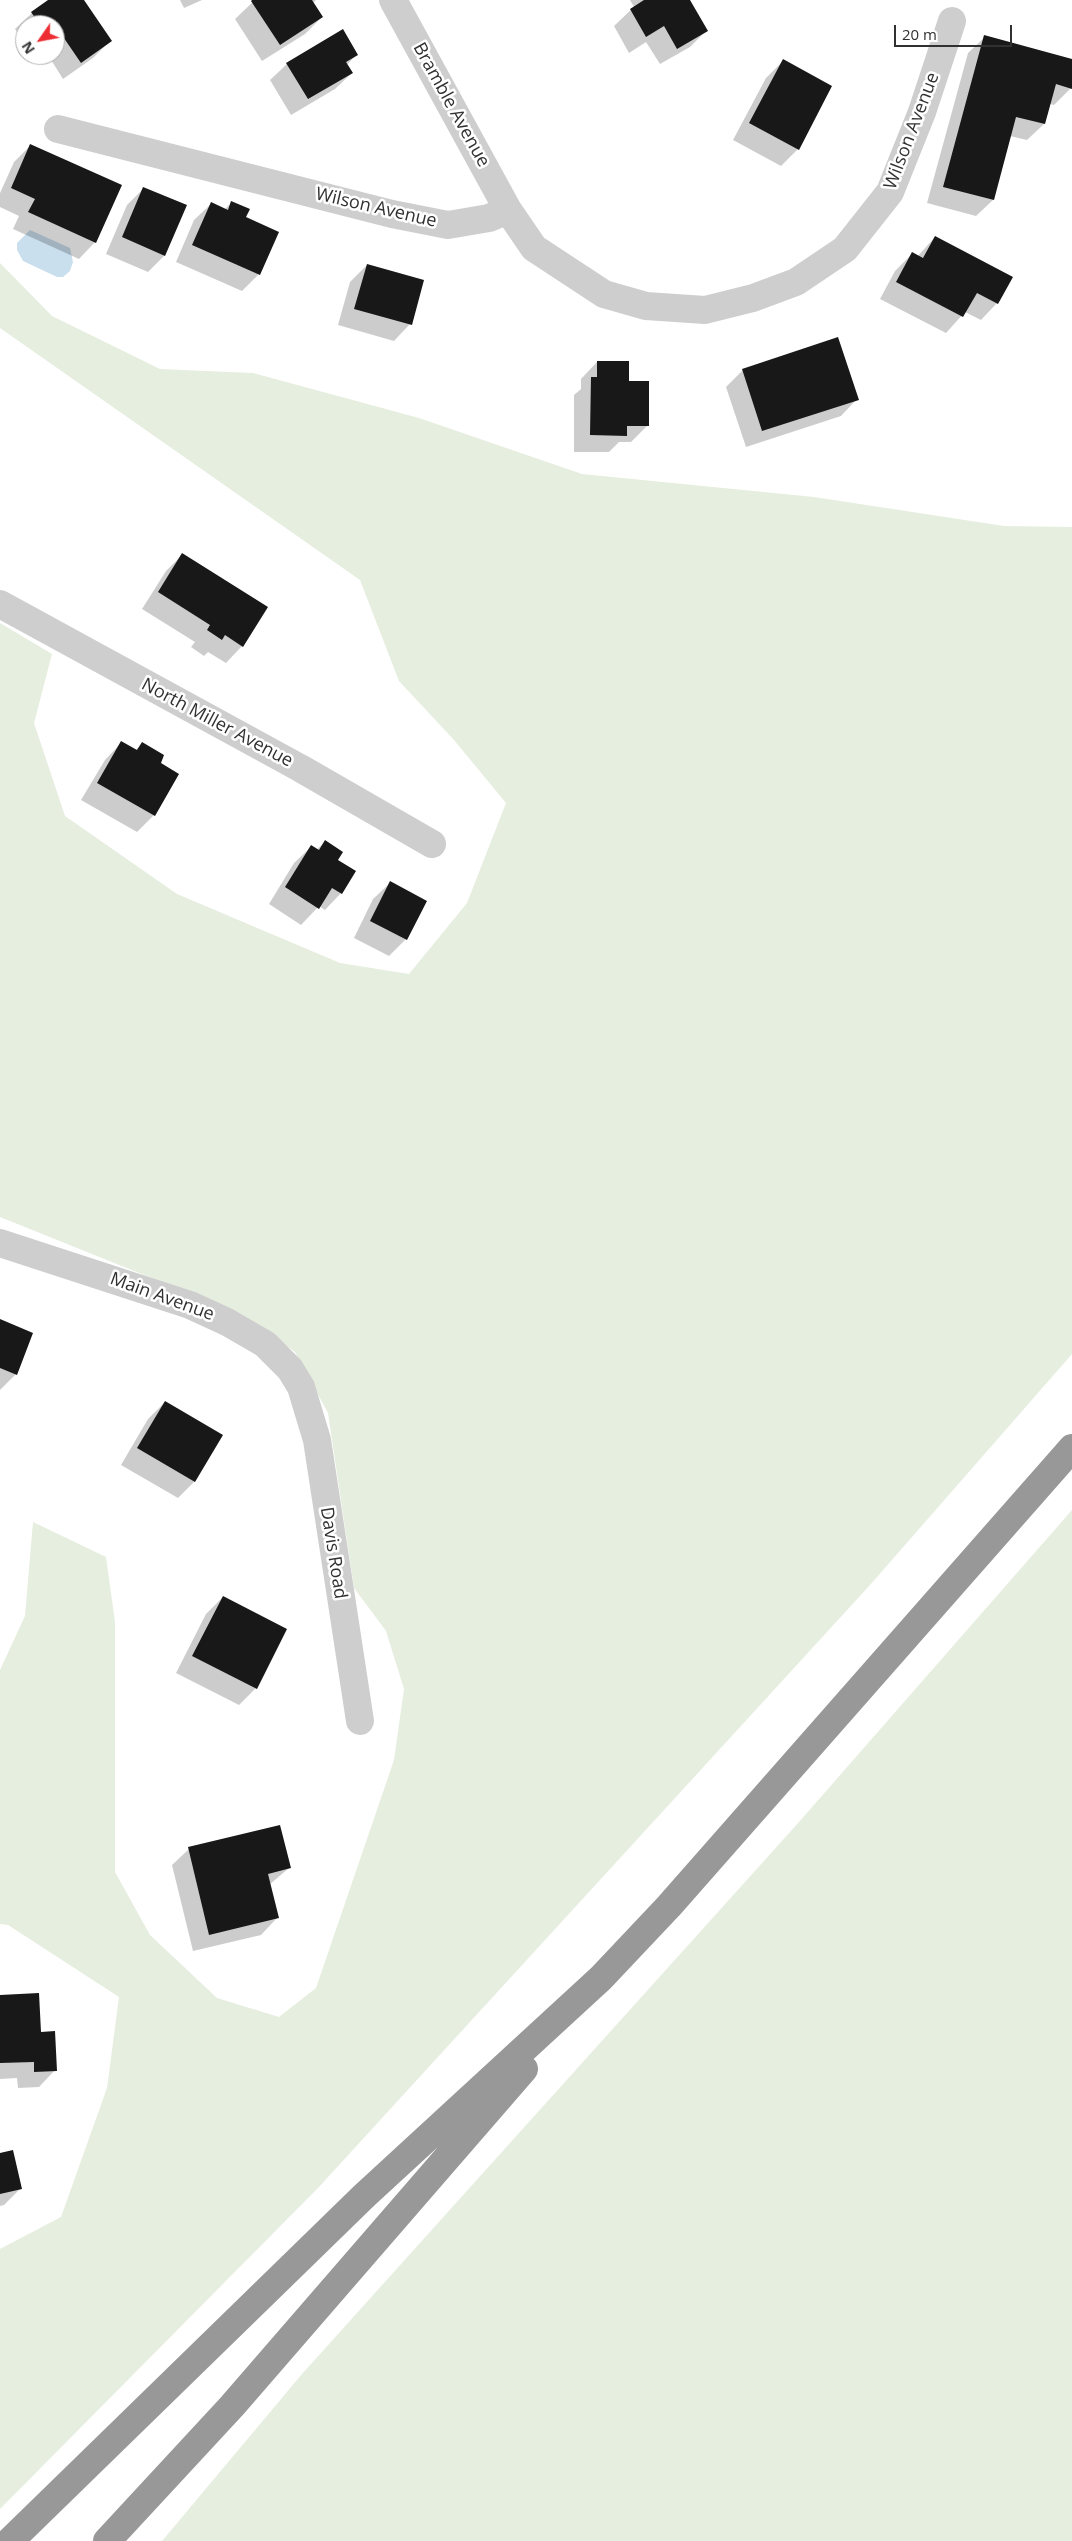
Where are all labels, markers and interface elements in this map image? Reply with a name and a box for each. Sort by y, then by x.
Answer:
north arrow [15,15,65,65]
scale bar [897,15,1014,47]
text: 20 m [902,24,937,44]
text: N [17,38,39,58]
street label: Bramble Avenue [408,39,494,171]
street label: Wilson Avenue [880,69,944,193]
street label: Wilson Avenue [313,184,439,232]
street label: North Miller Avenue [138,674,296,772]
street label: Main Avenue [107,1268,217,1326]
street label: Davis Road [315,1505,351,1601]

